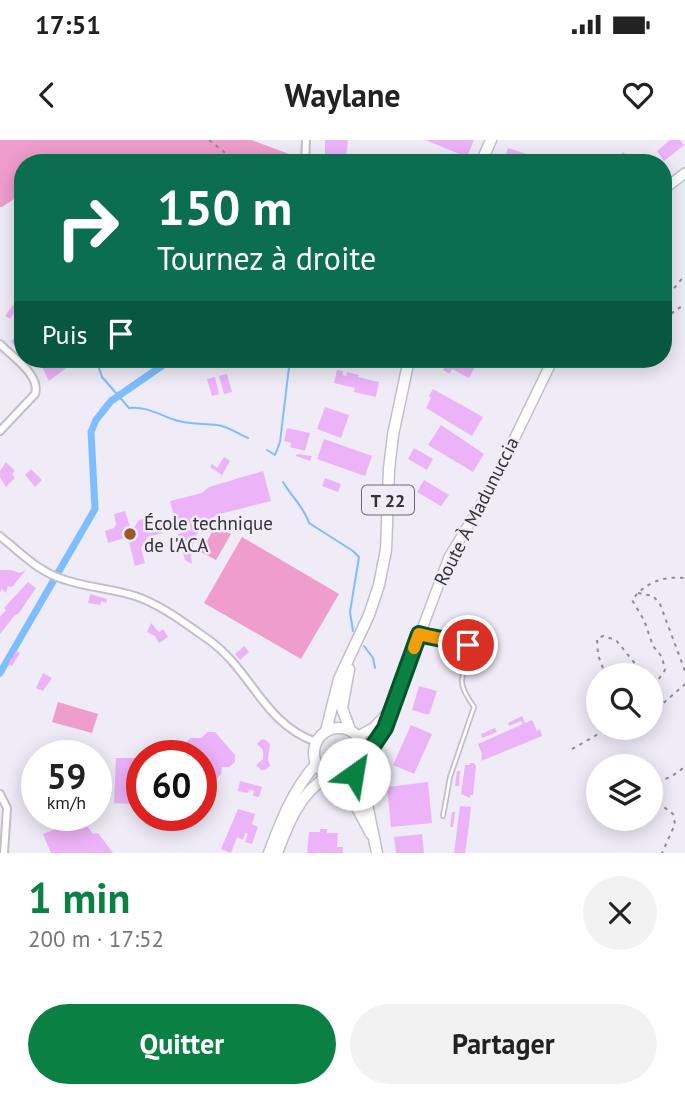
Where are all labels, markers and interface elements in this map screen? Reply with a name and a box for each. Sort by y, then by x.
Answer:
text: 17:51 [35,8,101,41]
text: Waylane [284,74,401,116]
icon: back [28,76,66,114]
icon: heart [619,76,657,114]
text: 150 m [157,175,292,239]
icon: right [42,182,133,273]
text: Tournez à droite [157,237,376,279]
icon: arrive [102,315,140,353]
text: Puis [42,318,88,351]
street label: Route À Madunuccia [428,433,524,589]
road number: T 22 [362,486,414,514]
place label: École technique de l'ACA [144,511,273,557]
marker: École technique de l'ACA [122,526,138,542]
pin [438,615,498,675]
icon: arrive [449,626,487,664]
map controls [586,663,663,831]
button: search [586,663,663,740]
position arrow [317,737,391,811]
speed limit sign: 60 [126,740,217,831]
text: 59 [47,753,86,799]
button: layers [586,754,663,831]
text: km/h [47,791,86,814]
text: 1 min [28,870,130,925]
button: close [583,876,657,950]
text: 200 m · 17:52 [28,924,164,953]
button: Quitter [28,1004,336,1084]
button: Partager [350,1004,657,1084]

